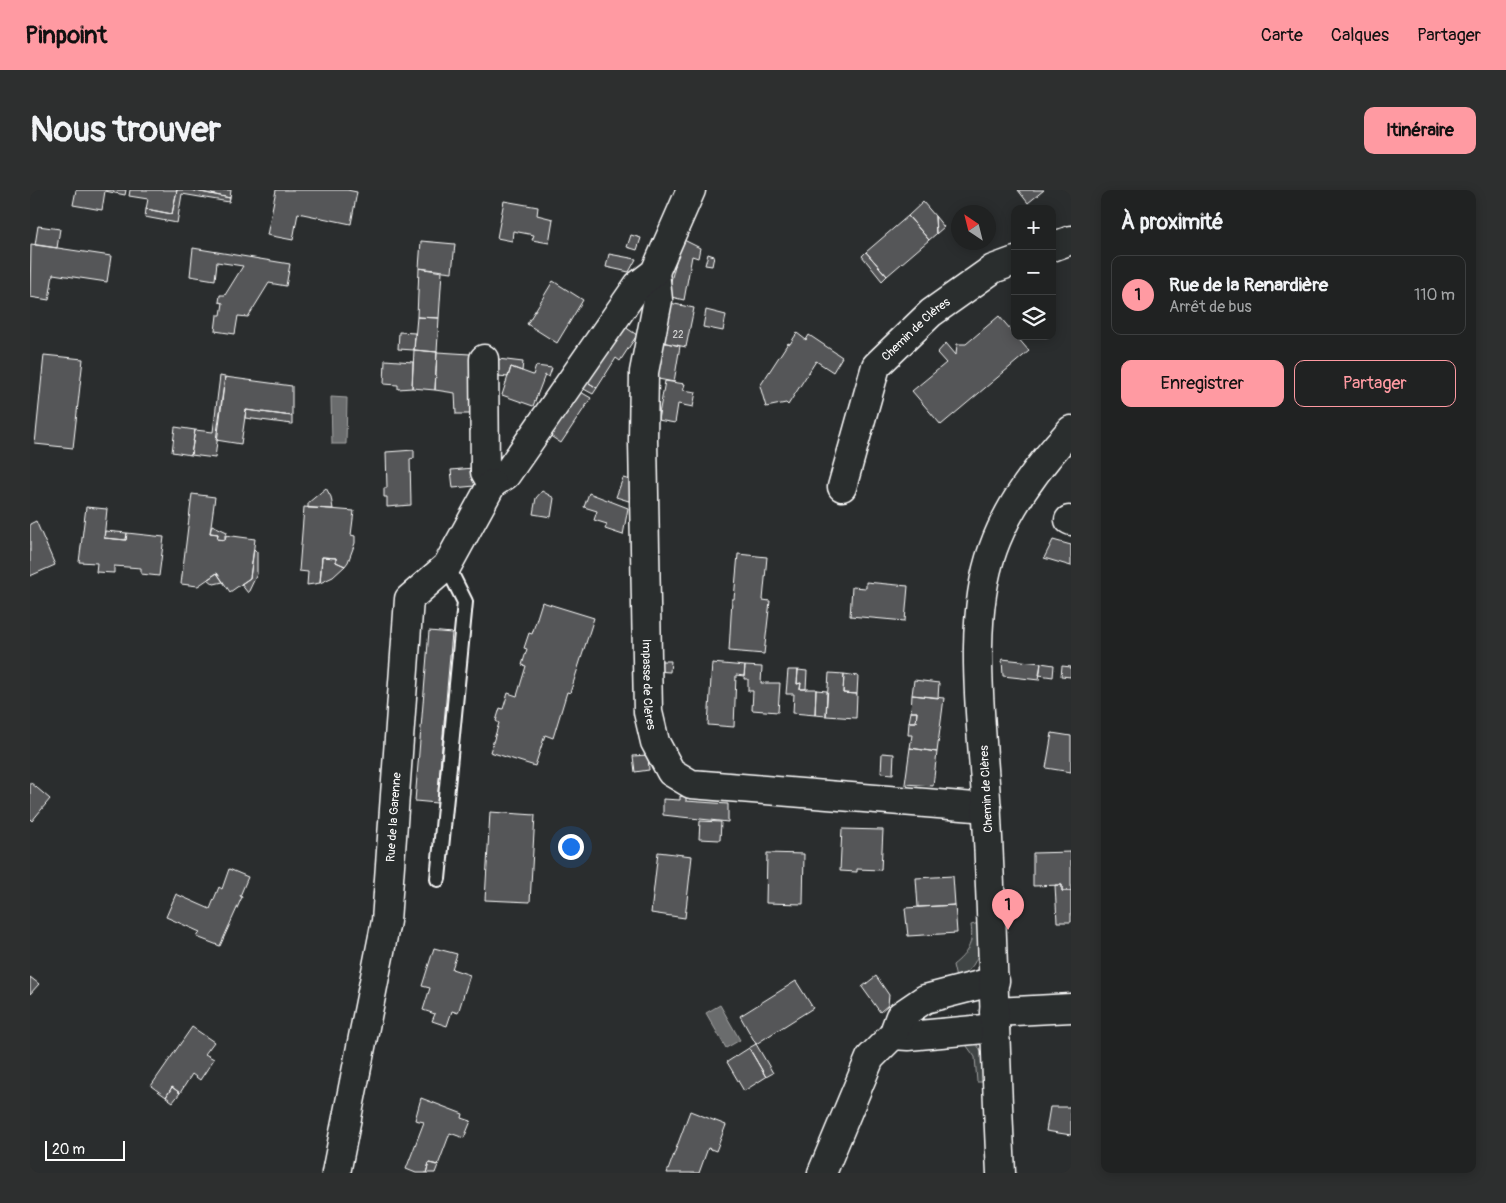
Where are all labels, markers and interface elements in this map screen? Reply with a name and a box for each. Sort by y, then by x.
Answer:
text: Pinpoint [25,21,107,50]
text: Carte [1261,24,1303,47]
text: Calques [1331,24,1389,47]
text: Partager [1417,24,1481,47]
button: Itinéraire [1364,107,1476,154]
text: Nous trouver [30,108,221,152]
north arrow [951,205,996,250]
map controls [1011,205,1056,340]
button: + [1011,205,1056,250]
text: À proximité [1121,209,1224,236]
button: − [1011,250,1056,295]
text: Rue de la Renardière [1169,273,1328,297]
text: 1 [1135,285,1141,305]
text: 110 m [1414,285,1455,305]
street label: Chemin de Clères [879,294,954,364]
button: layers [1011,295,1056,340]
text: Arrêt de bus [1169,297,1252,317]
house number: 22 [672,329,684,341]
button: Enregistrer [1121,360,1284,407]
button: Partager [1294,360,1456,407]
street label: Impasse de Clères [639,639,659,732]
street label: Chemin de Clères [977,744,996,833]
street label: Rue de la Garenne [383,772,405,863]
your location [558,834,584,860]
pin: 1 [992,889,1024,930]
scale bar [45,1138,125,1161]
text: 20 m [52,1141,85,1158]

